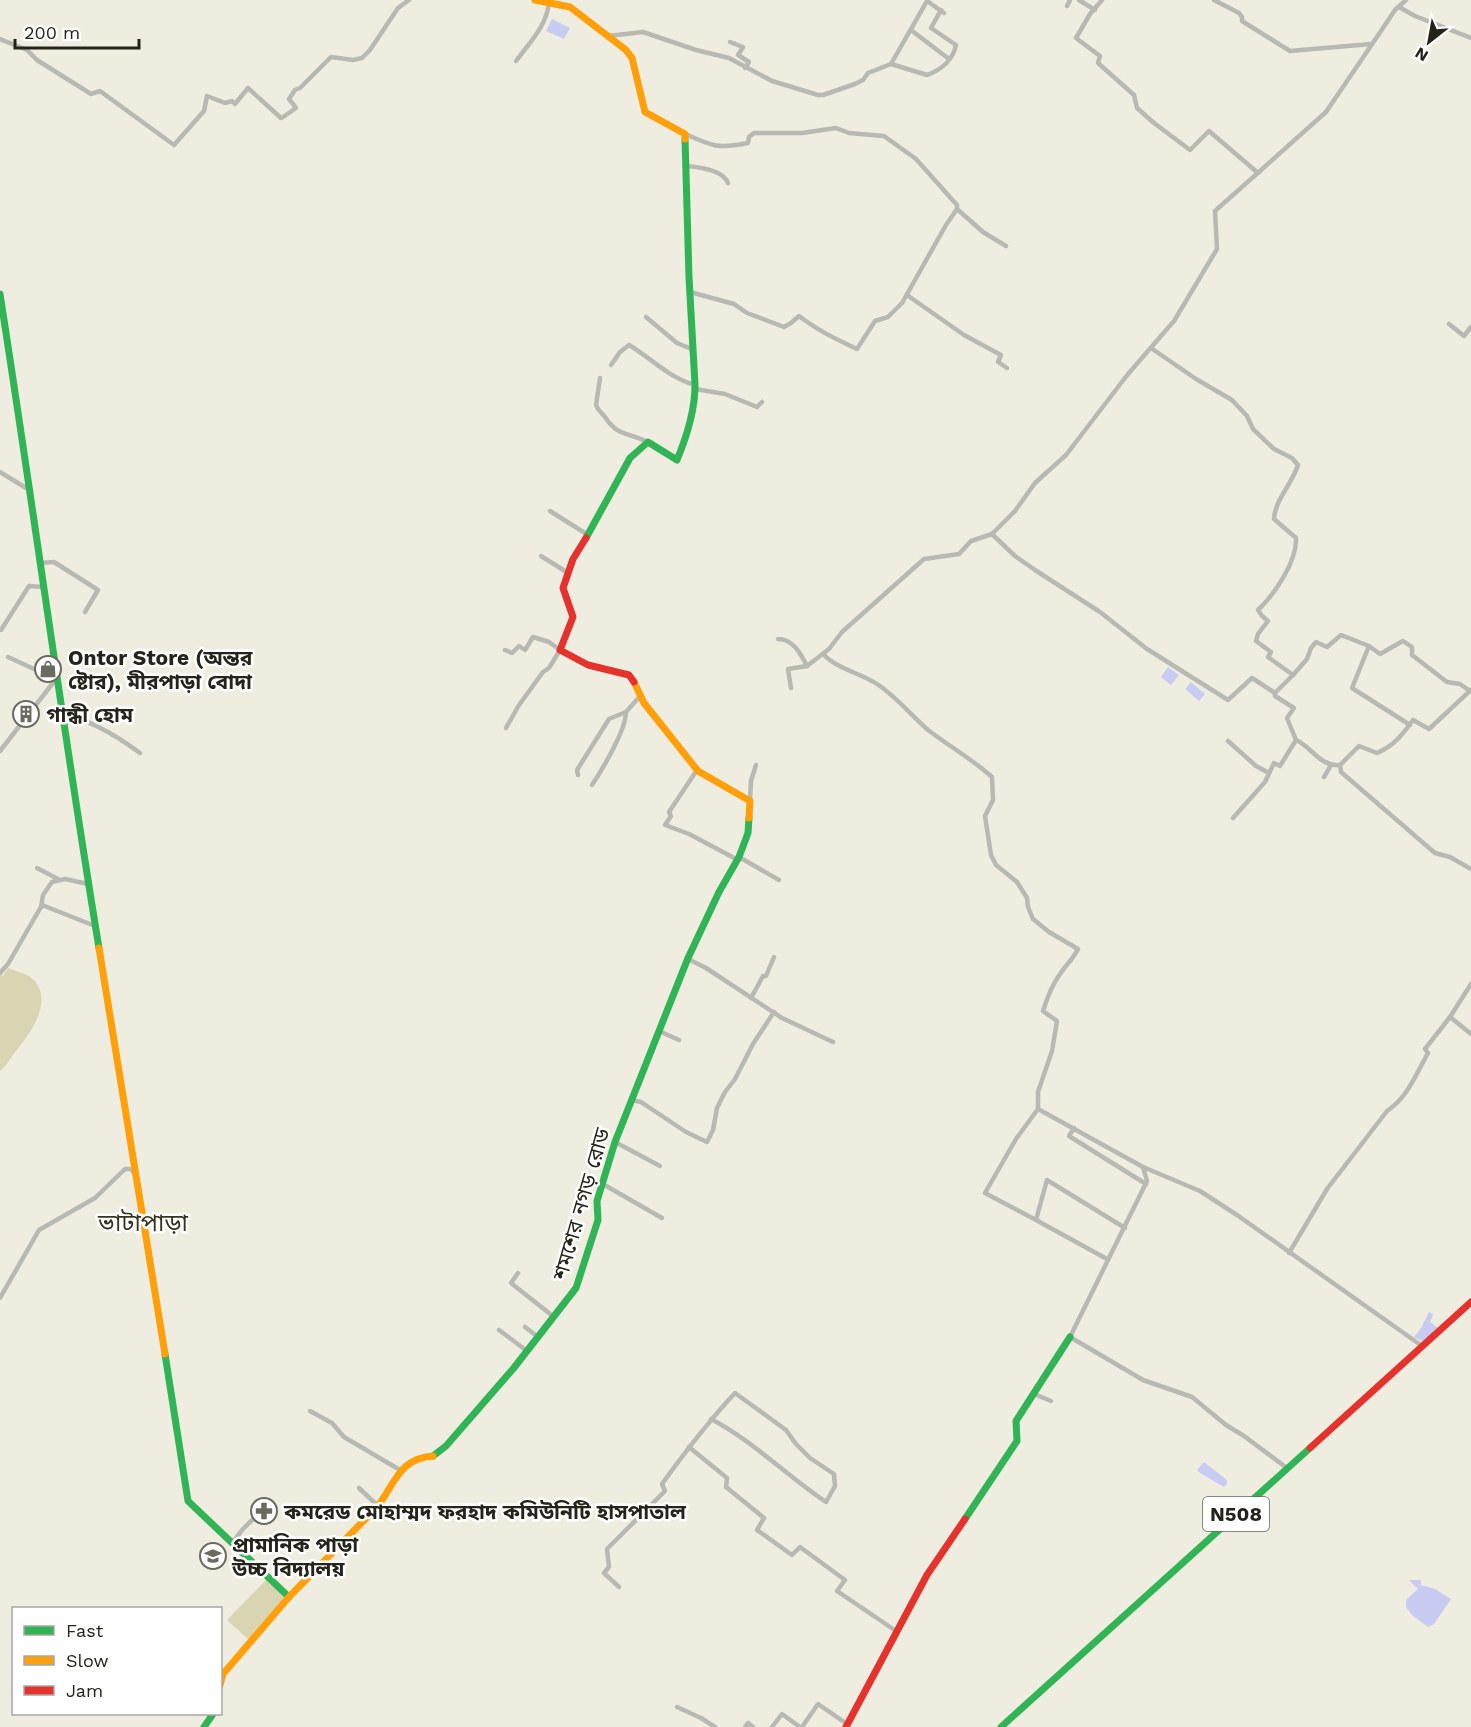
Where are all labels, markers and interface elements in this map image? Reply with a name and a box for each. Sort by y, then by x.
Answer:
scale bar [15,12,140,50]
north arrow [1399,12,1459,72]
text: 200 m [24,22,80,43]
text: N [1412,43,1432,66]
place label: Ontor Store (অন্তর ষ্টোর), মীরপাড়া বোদা [68,645,253,694]
shop icon: Ontor Store (অন্তর ষ্টোর), মীরপাড়া বোদা [33,654,63,684]
building icon: গান্ধী হোম [11,699,41,729]
place label: গান্ধী হোম [46,702,134,727]
street label: শমশের নগড় রোড [547,1124,615,1284]
district label: ভাটাপাড়া [97,1209,188,1237]
pharmacy icon: কমরেড মোহাম্মদ ফরহাদ কমিউনিটি হাসপাতাল [249,1496,279,1526]
road number: N508 [1203,1497,1269,1531]
place label: কমরেড মোহাম্মদ ফরহাদ কমিউনিটি হাসপাতাল [283,1499,687,1524]
place label: প্রামানিক পাড়া উচ্চ বিদ্যালয় [231,1532,359,1581]
school or university icon: প্রামানিক পাড়া উচ্চ বিদ্যালয় [198,1541,228,1571]
legend [12,1607,222,1715]
text: Fast [66,1620,104,1641]
text: Slow [66,1650,109,1671]
text: Jam [66,1680,103,1701]

